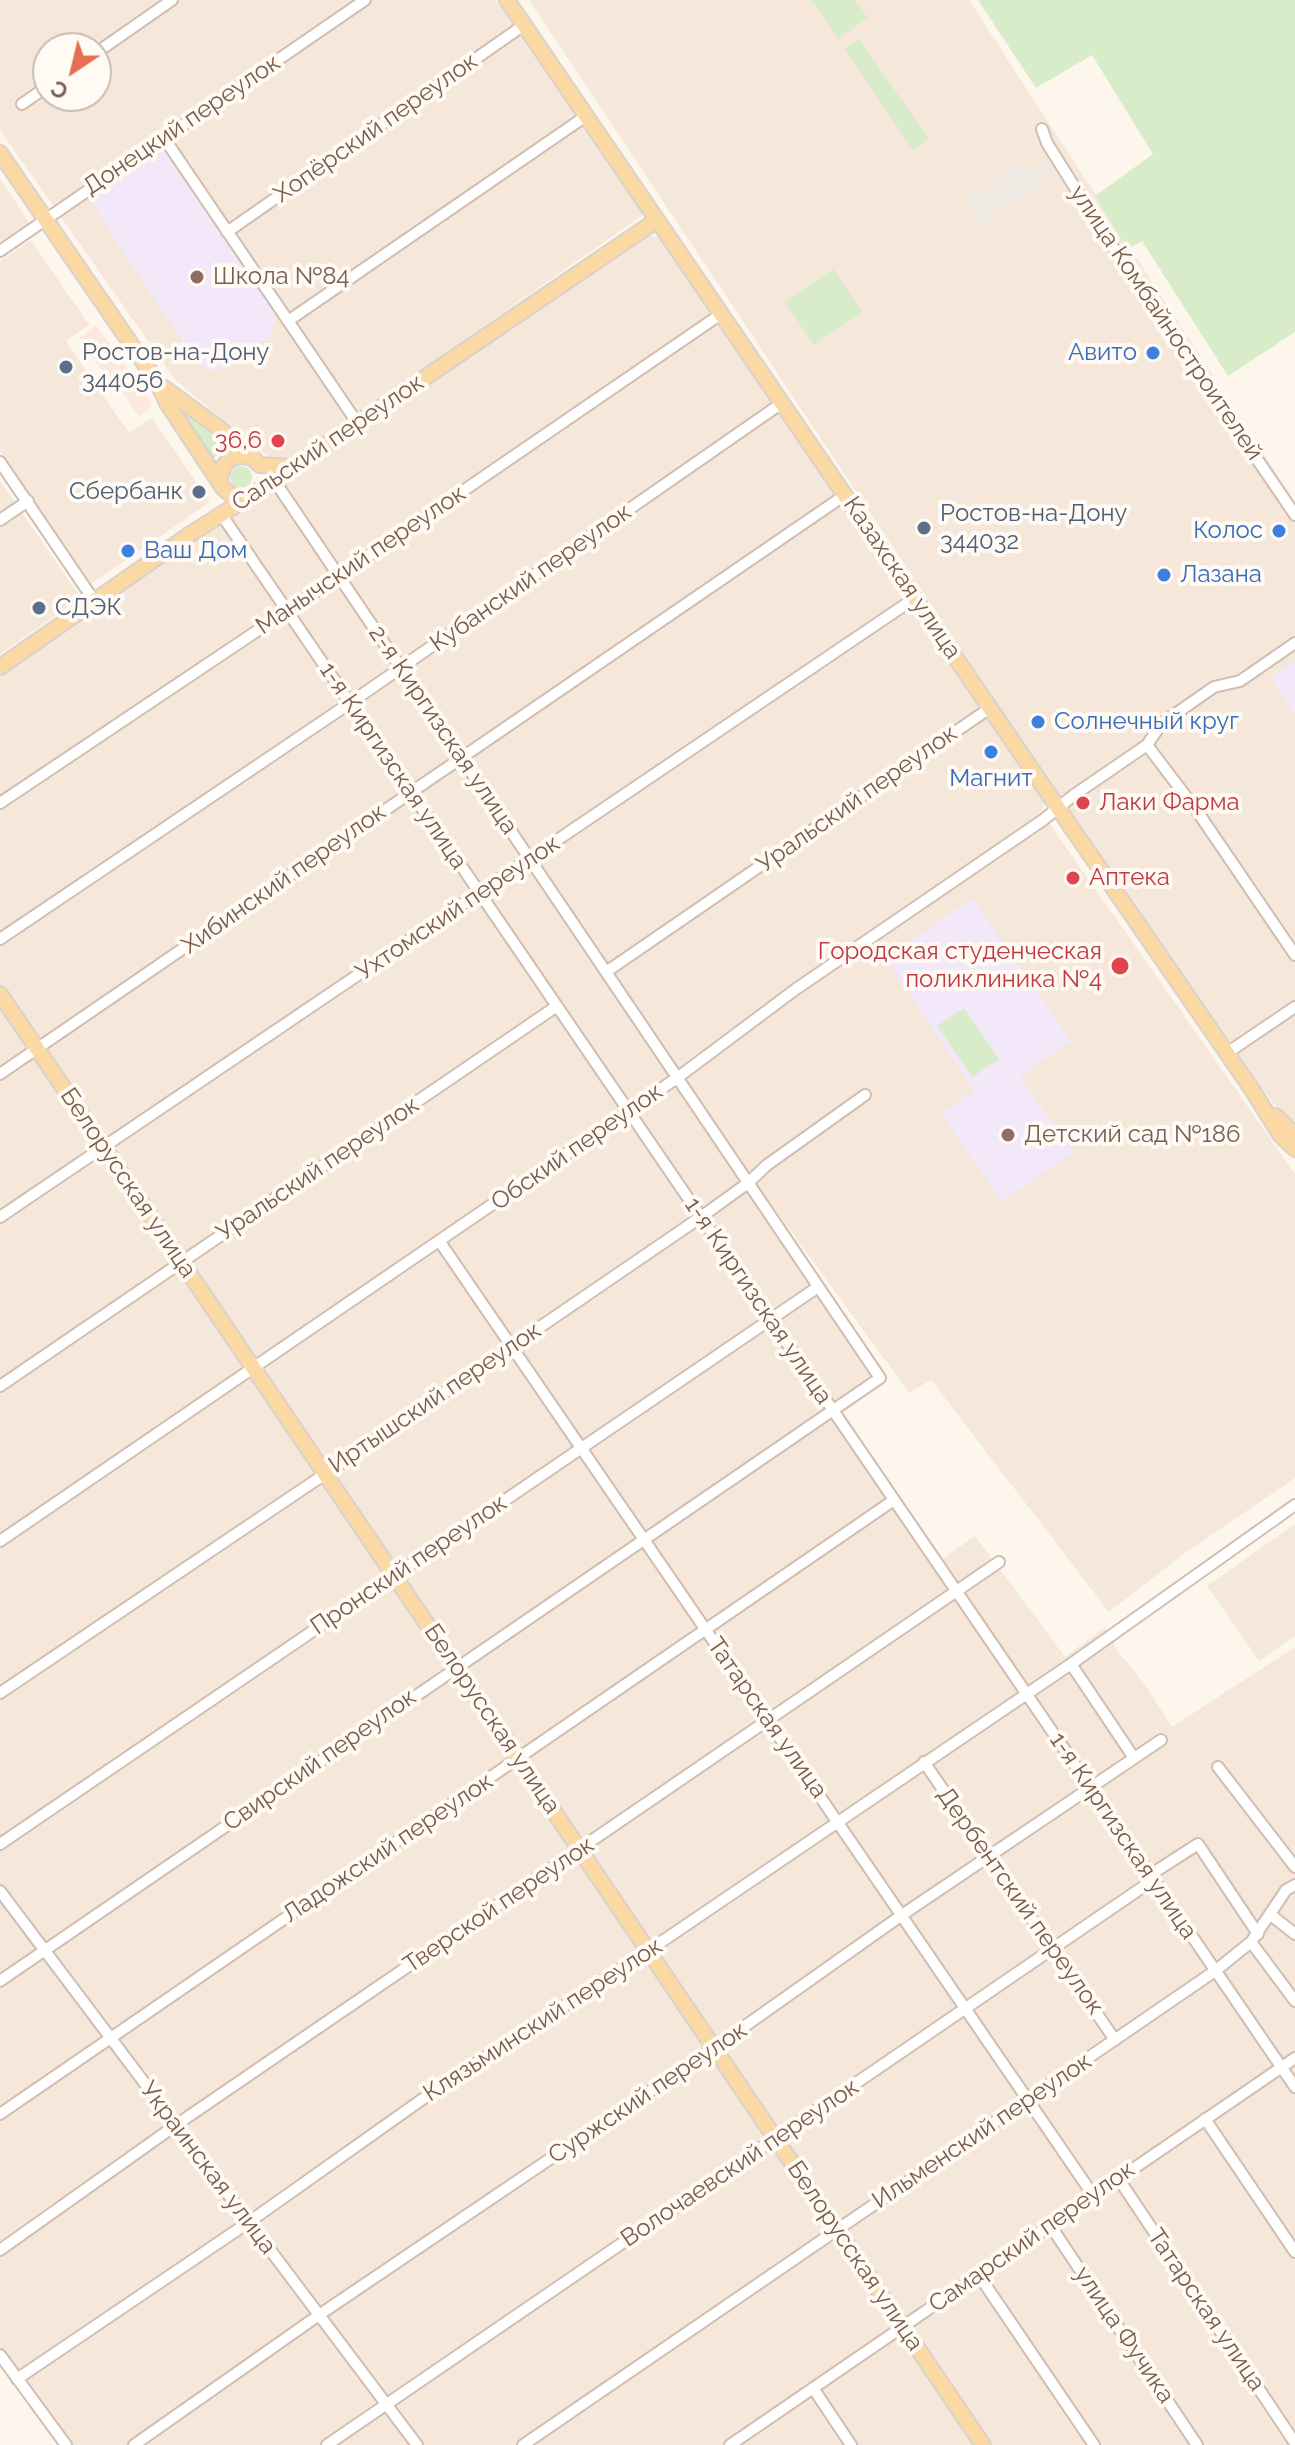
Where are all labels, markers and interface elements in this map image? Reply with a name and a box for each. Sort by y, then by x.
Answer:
north arrow [32,32,112,112]
street label: Хопёрский переулок [269,47,483,209]
street label: Донецкий переулок [78,48,286,202]
text: С [46,75,73,105]
street label: улица Комбайностроителей [1063,180,1269,466]
place label: Школа №84 [213,263,349,291]
marker: Школа №84 [188,268,206,286]
place label: Ростов-на-Дону 344056 [82,339,269,395]
place label: Авито [1068,339,1137,367]
marker: Авито [1144,344,1162,362]
marker: Ростов-на-Дону 344056 [57,358,75,376]
street label: Сальский переулок [227,368,429,518]
place label: 36,6 [215,427,262,455]
marker: 36,6 [269,432,287,450]
place label: Сбербанк [69,478,183,506]
street label: Манычский переулок [251,479,471,641]
marker: Сбербанк [190,483,208,501]
street label: Казахская улица [837,491,967,665]
street label: Кубанский переулок [425,498,637,658]
place label: Ростов-на-Дону 344032 [940,500,1127,556]
place label: Колос [1193,517,1263,545]
marker: Ростов-на-Дону 344032 [915,519,933,537]
marker: Колос [1270,522,1288,540]
place label: Ваш Дом [144,537,247,565]
marker: Ваш Дом [119,542,137,560]
place label: Лазана [1180,561,1262,589]
marker: Лазана [1155,566,1173,584]
place label: СДЭК [55,594,122,622]
marker: СДЭК [30,599,48,617]
street label: 2-я Киргизская улица [362,620,524,840]
street label: 1-я Киргизская улица [313,657,473,875]
place label: Солнечный круг [1054,708,1239,736]
marker: Солнечный круг [1029,713,1047,731]
street label: Уральский переулок [751,719,963,879]
marker: Магнит [982,743,1000,761]
place label: Магнит [949,765,1033,793]
place label: Лаки Фарма [1099,789,1240,817]
marker: Лаки Фарма [1074,794,1092,812]
street label: Хибинский переулок [177,798,391,960]
street label: Ухтомский переулок [351,829,565,987]
place label: Аптека [1089,864,1170,892]
marker: Аптека [1064,869,1082,887]
place label: Городская студенческая поликлиника №4 [818,938,1102,994]
marker: Городская студенческая поликлиника №4 [1109,955,1131,977]
street label: Обский переулок [486,1077,668,1217]
street label: Белорусская улица [54,1083,202,1283]
street label: Уральский переулок [211,1091,425,1247]
place label: Детский сад №186 [1024,1121,1240,1149]
marker: Детский сад №186 [999,1126,1017,1144]
street label: 1-я Киргизская улица [678,1192,838,1410]
street label: Иртышский переулок [323,1316,547,1480]
street label: Пронский переулок [306,1489,512,1641]
street label: Белорусская улица [418,1619,566,1819]
street label: Татарская улица [701,1632,833,1804]
street label: Свирский переулок [218,1683,422,1837]
street label: 1-я Киргизская улица [1043,1727,1203,1945]
street label: Ладожский переулок [277,1767,499,1929]
street label: Дербентский переулок [930,1782,1110,2020]
street label: Тверской переулок [398,1831,600,1979]
street label: Клязьминский переулок [418,1932,668,2108]
street label: Суржский переулок [543,2016,753,2170]
street label: Ильменский переулок [867,2047,1097,2215]
street label: Волочаевский переулок [616,2073,864,2253]
street label: Украинская улица [134,2076,282,2260]
street label: Самарский переулок [924,2155,1140,2319]
street label: Белорусская улица [781,2156,929,2356]
street label: Татарская улица [1141,2223,1271,2397]
street label: улица Фучика [1068,2261,1180,2409]

